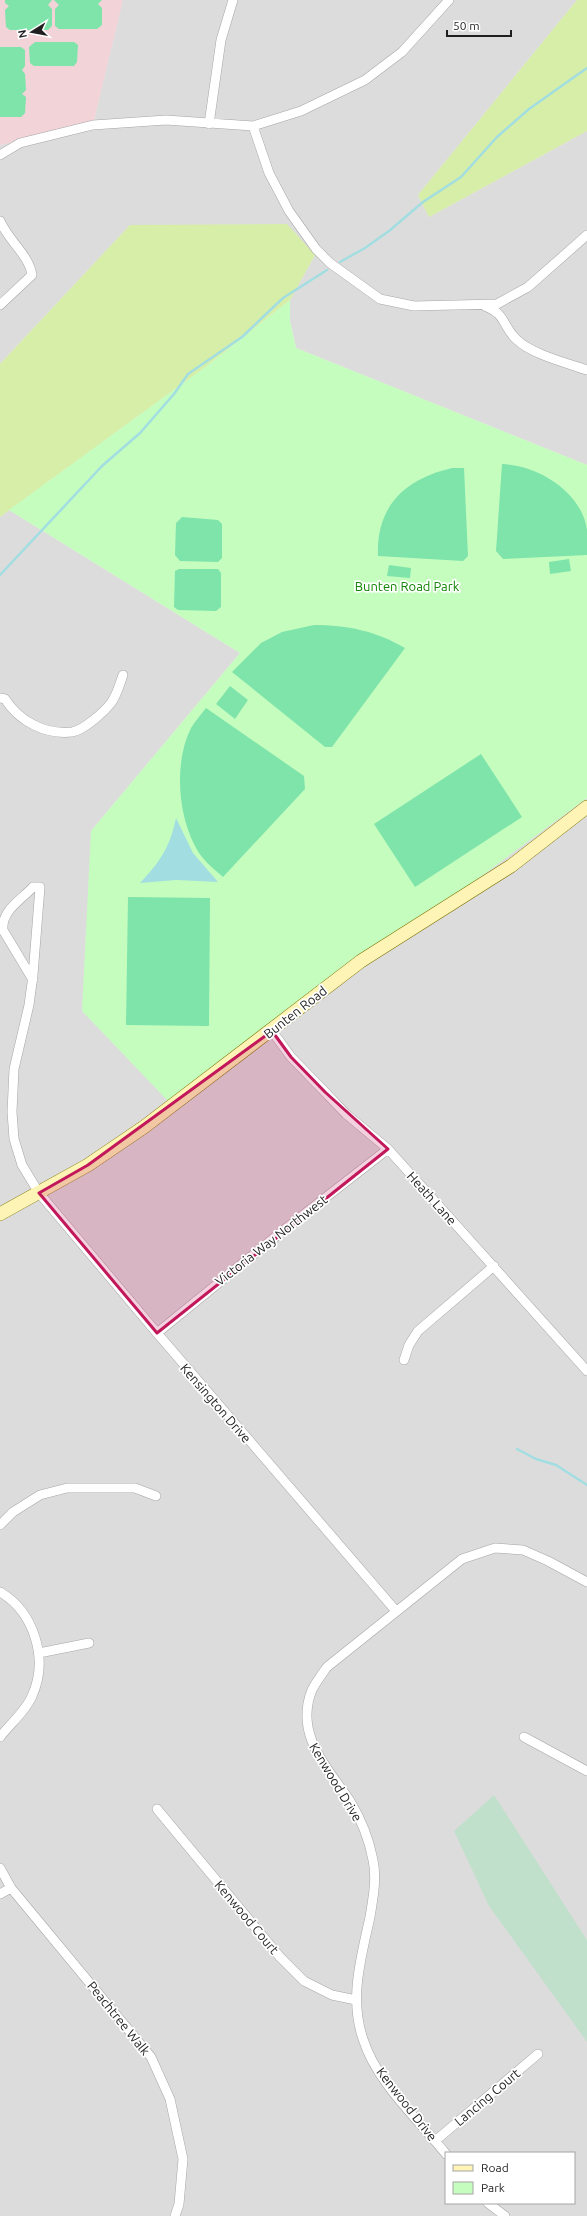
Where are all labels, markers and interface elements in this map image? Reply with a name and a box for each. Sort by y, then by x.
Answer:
north arrow [12,12,52,52]
scale bar [447,12,511,38]
text: 50 m [453,19,480,32]
text: N [16,29,29,39]
park label: Bunten Road Park [355,579,460,593]
street label: Bunten Road [261,983,329,1041]
street label: Heath Lane [405,1169,459,1227]
street label: Victoria Way Northwest [212,1192,330,1288]
street label: Kensington Drive [178,1361,254,1445]
street label: Kenwood Drive [307,1740,365,1824]
street label: Kenwood Court [212,1878,282,1956]
street label: Peachtree Walk [85,1978,153,2058]
street label: Kenwood Drive [374,2065,440,2143]
street label: Lancing Court [452,2066,522,2128]
legend [445,2152,575,2204]
text: Road [481,2161,509,2174]
text: Park [481,2181,505,2194]

